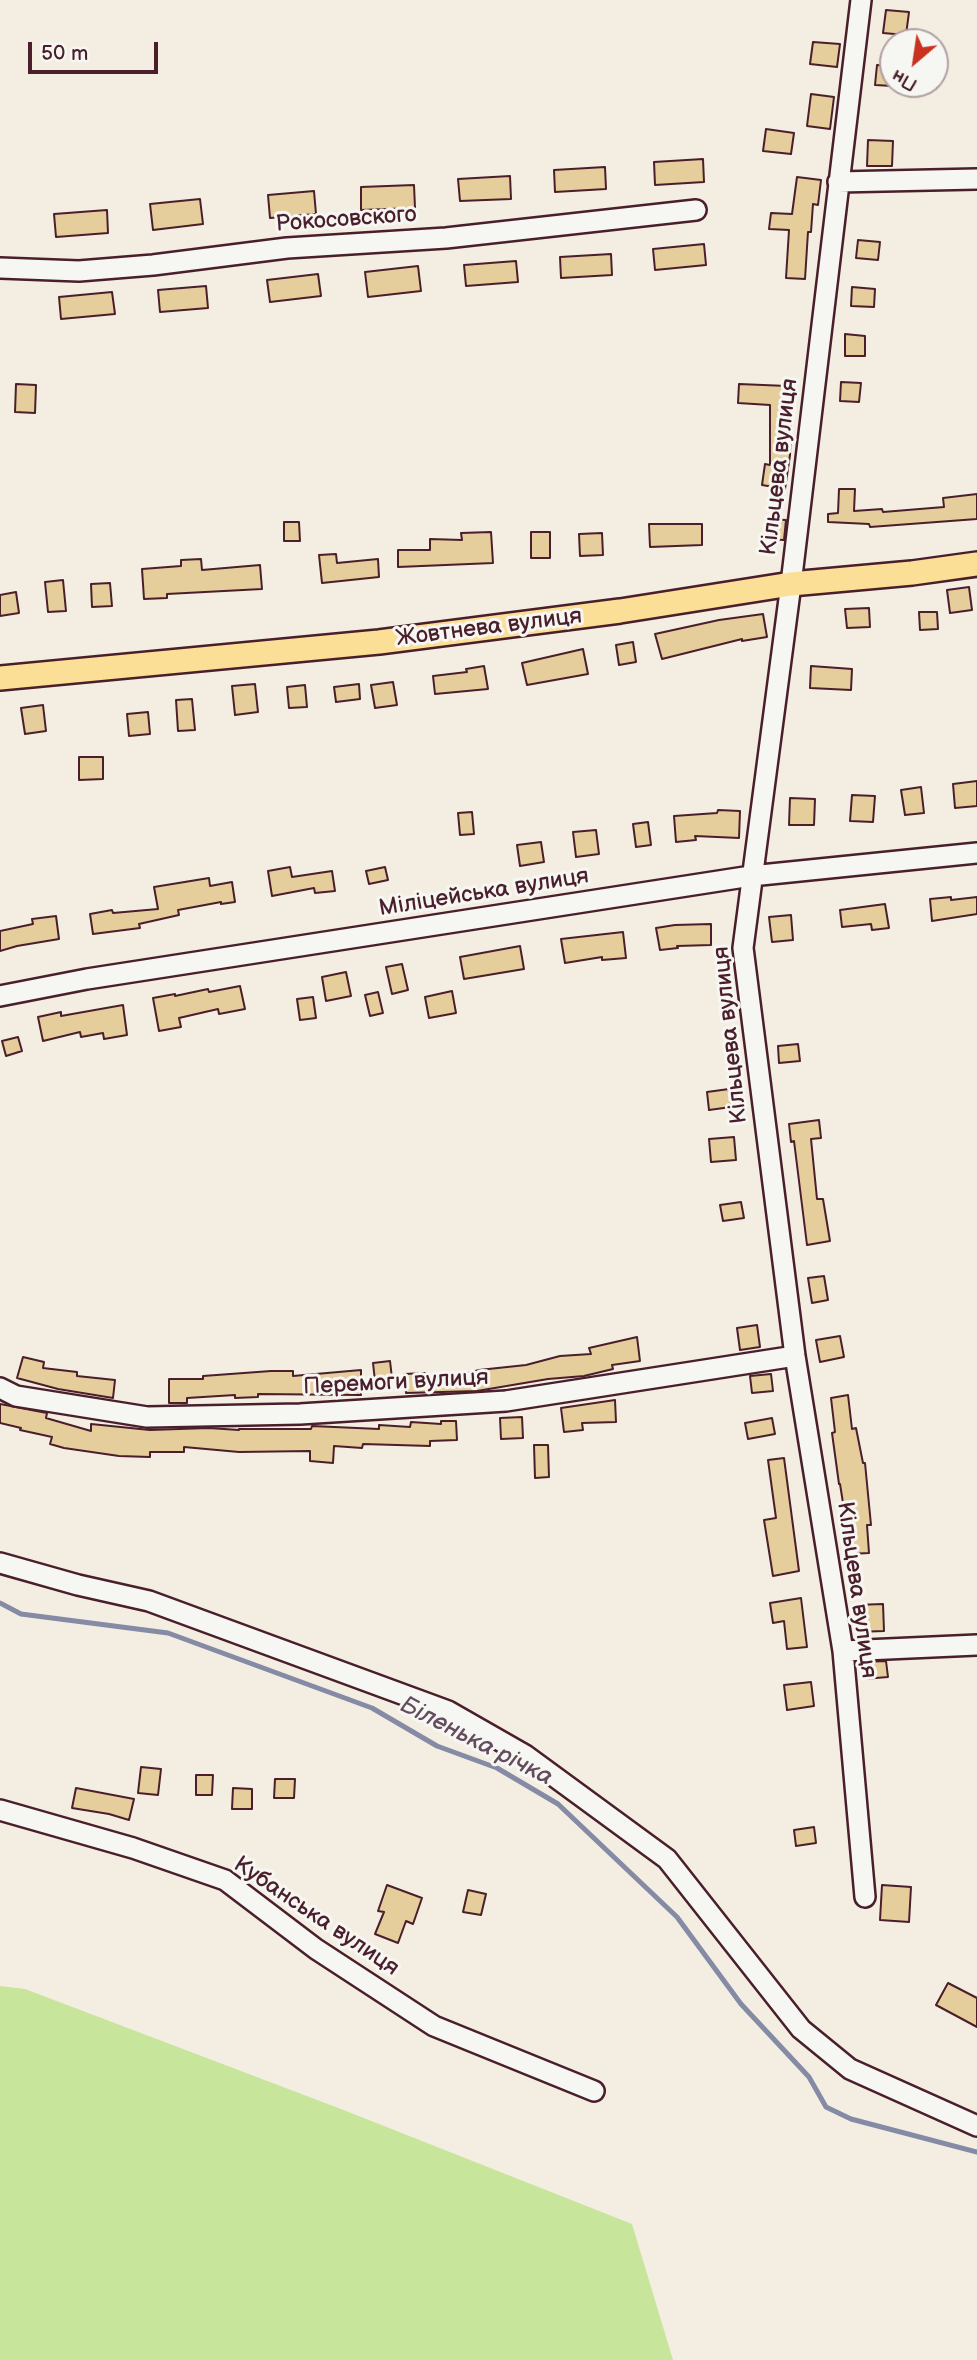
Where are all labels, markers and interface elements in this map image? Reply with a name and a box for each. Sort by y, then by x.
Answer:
scale bar [32,28,161,72]
north arrow [879,28,949,98]
text: 50 m [41,41,88,66]
text: Пн [888,64,921,96]
street label: Рокосовского [275,201,417,239]
street label: Кільцева вулиця [755,377,805,557]
street label: Жовтнева вулиця [394,603,584,653]
street label: Міліцейська вулиця [377,863,591,923]
street label: Кільцева вулиця [708,945,754,1125]
street label: Перемоги вулиця [302,1364,490,1402]
street label: Кільцева вулиця [830,1500,882,1680]
water label: Біленька річка [395,1691,557,1793]
street label: Кубанська вулиця [228,1851,404,1983]

